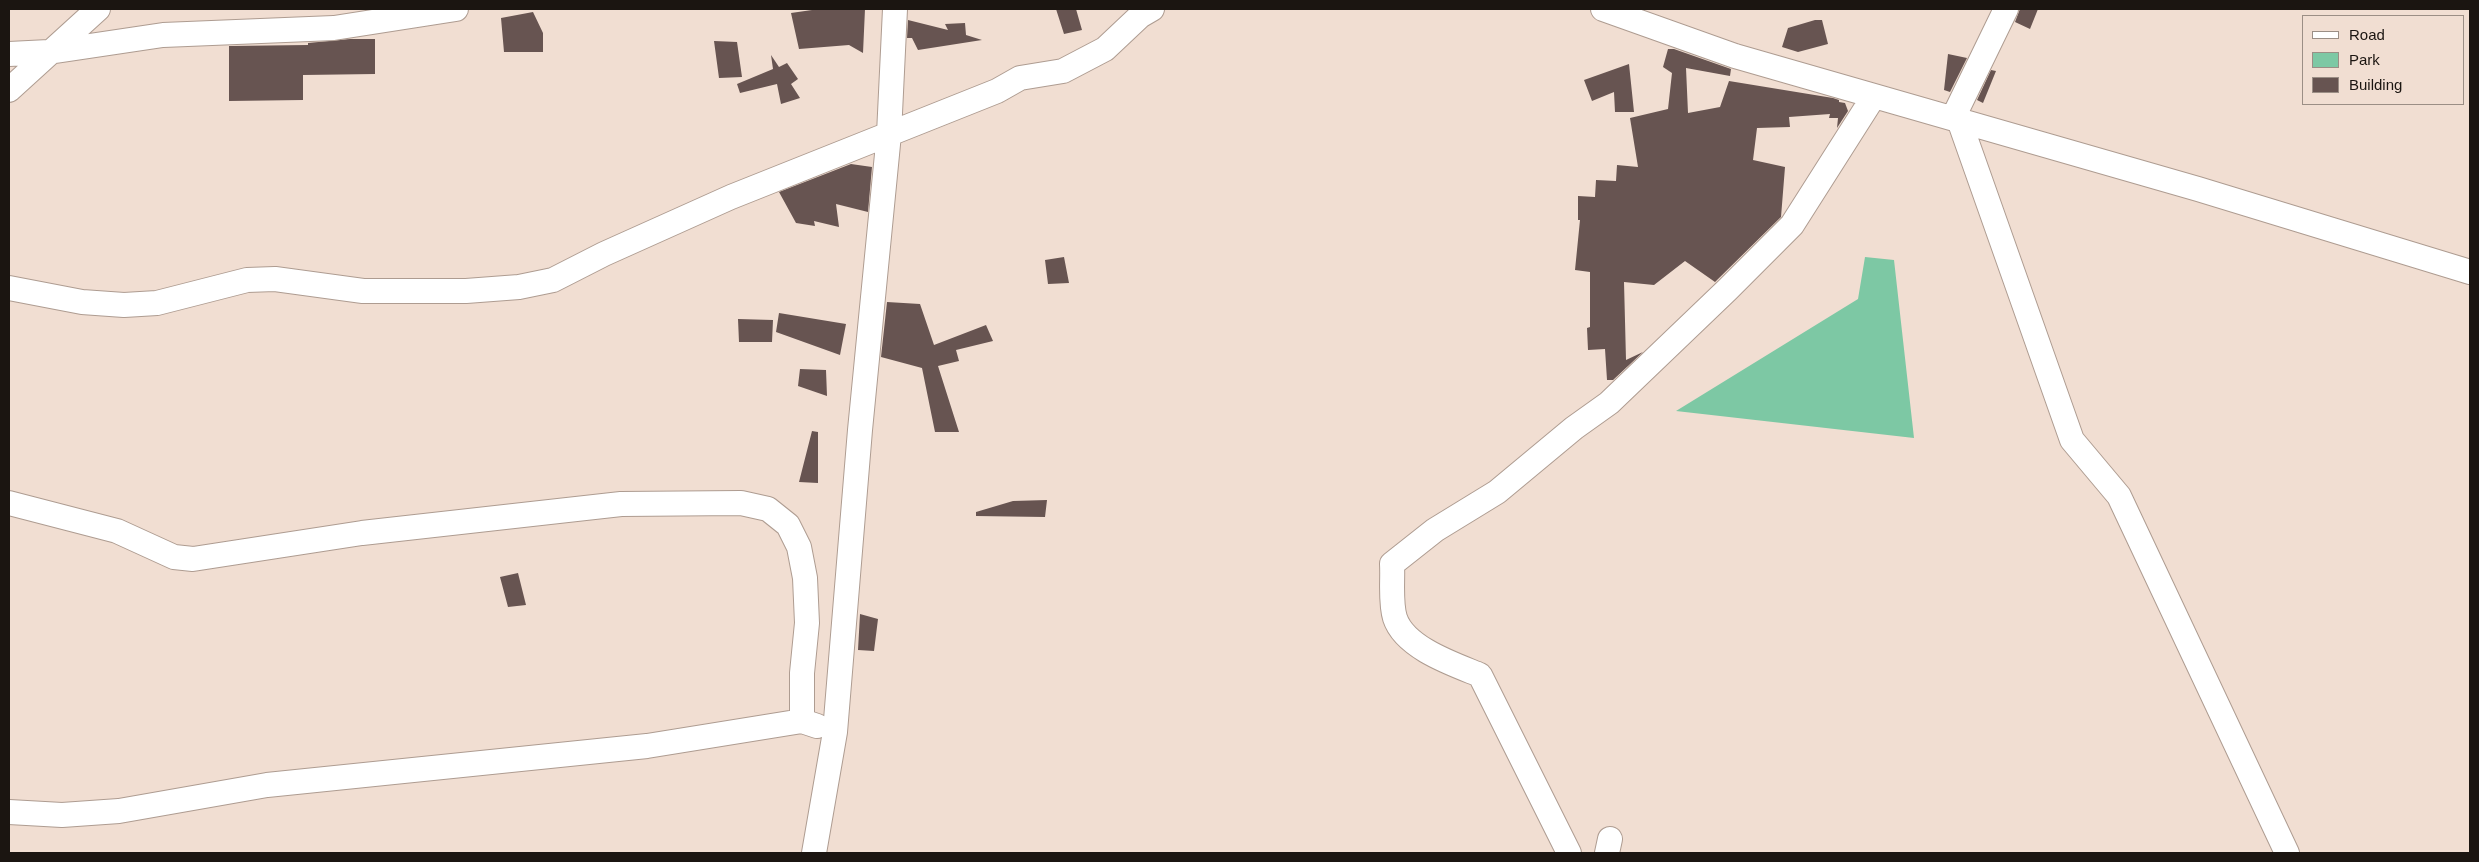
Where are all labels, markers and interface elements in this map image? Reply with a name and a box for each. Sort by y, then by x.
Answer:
legend [2302,15,2464,105]
text: Road [2349,26,2385,43]
text: Park [2349,51,2380,68]
text: Building [2349,76,2402,93]

